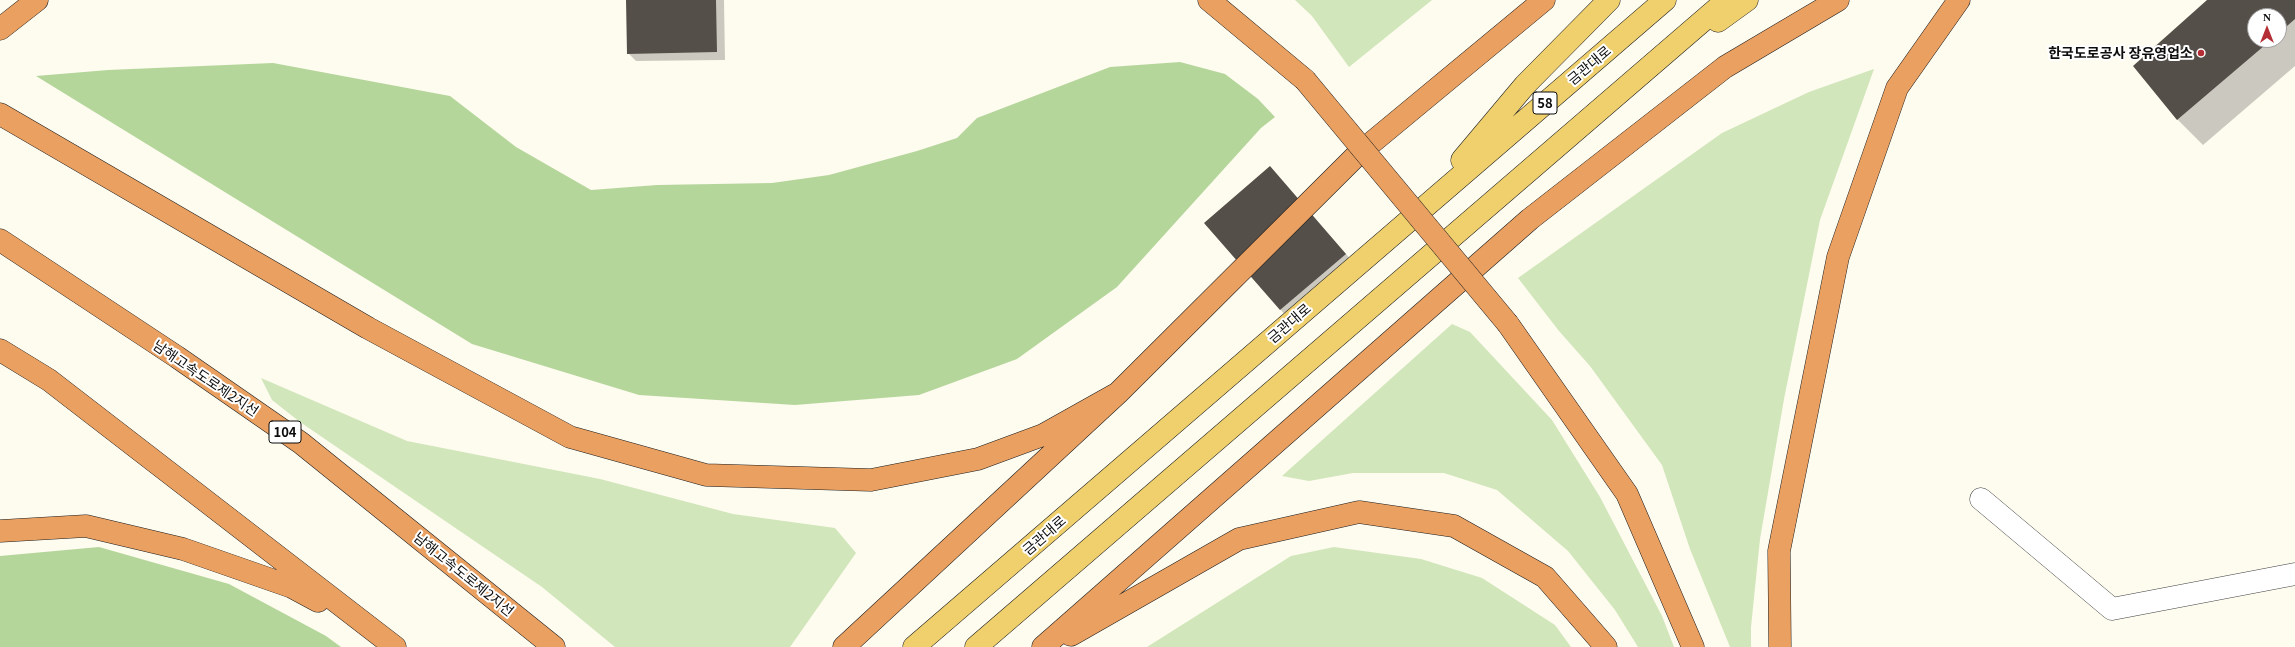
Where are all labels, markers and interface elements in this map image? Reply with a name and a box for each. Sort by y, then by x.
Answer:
north arrow [2247,8,2287,48]
text: N [2263,11,2271,23]
street label: 금관대로 [1564,42,1614,88]
place label: 한국도로공사 장유영업소 [2048,45,2193,61]
marker: 한국도로공사 장유영업소 [2196,48,2206,58]
road number: 58 [1533,92,1557,114]
street label: 금관대로 [1264,300,1314,346]
street label: 남해고속도로제2지선 [150,336,262,420]
road number: 104 [269,421,301,443]
street label: 금관대로 [1019,512,1069,558]
street label: 남해고속도로제2지선 [411,529,517,619]

